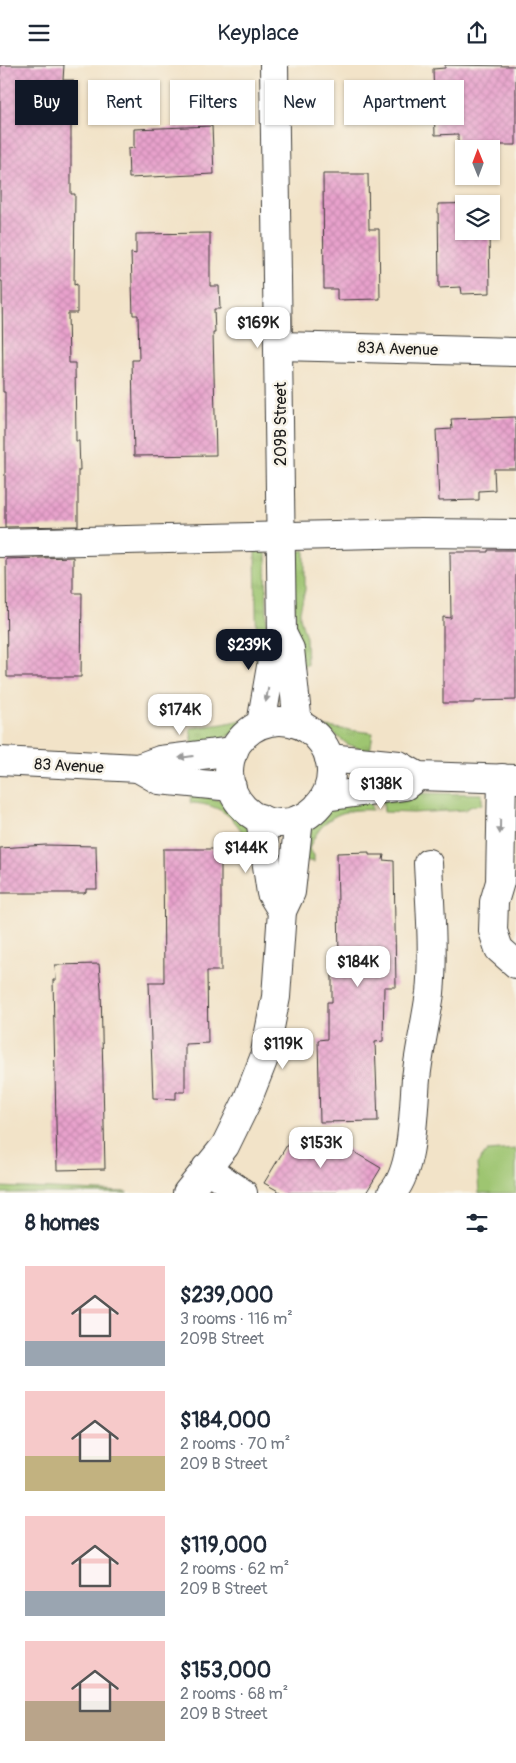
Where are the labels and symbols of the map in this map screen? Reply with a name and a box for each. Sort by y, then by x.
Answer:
north arrow [455,140,500,185]
pin: $169K [223,307,293,349]
street label: 83A Avenue [358,338,438,360]
street label: 209B Street [271,381,291,466]
pin: $239K [214,629,284,671]
one-way arrow [262,687,270,703]
pin: $174K [145,693,215,736]
one-way arrow [177,753,193,761]
street label: 83 Avenue [34,754,104,778]
pin: $138K [346,767,416,810]
one-way arrow [496,819,504,835]
pin: $144K [211,831,281,874]
pin: $184K [323,945,393,988]
pin: $119K [248,1027,318,1070]
pin: $153K [286,1127,356,1169]

